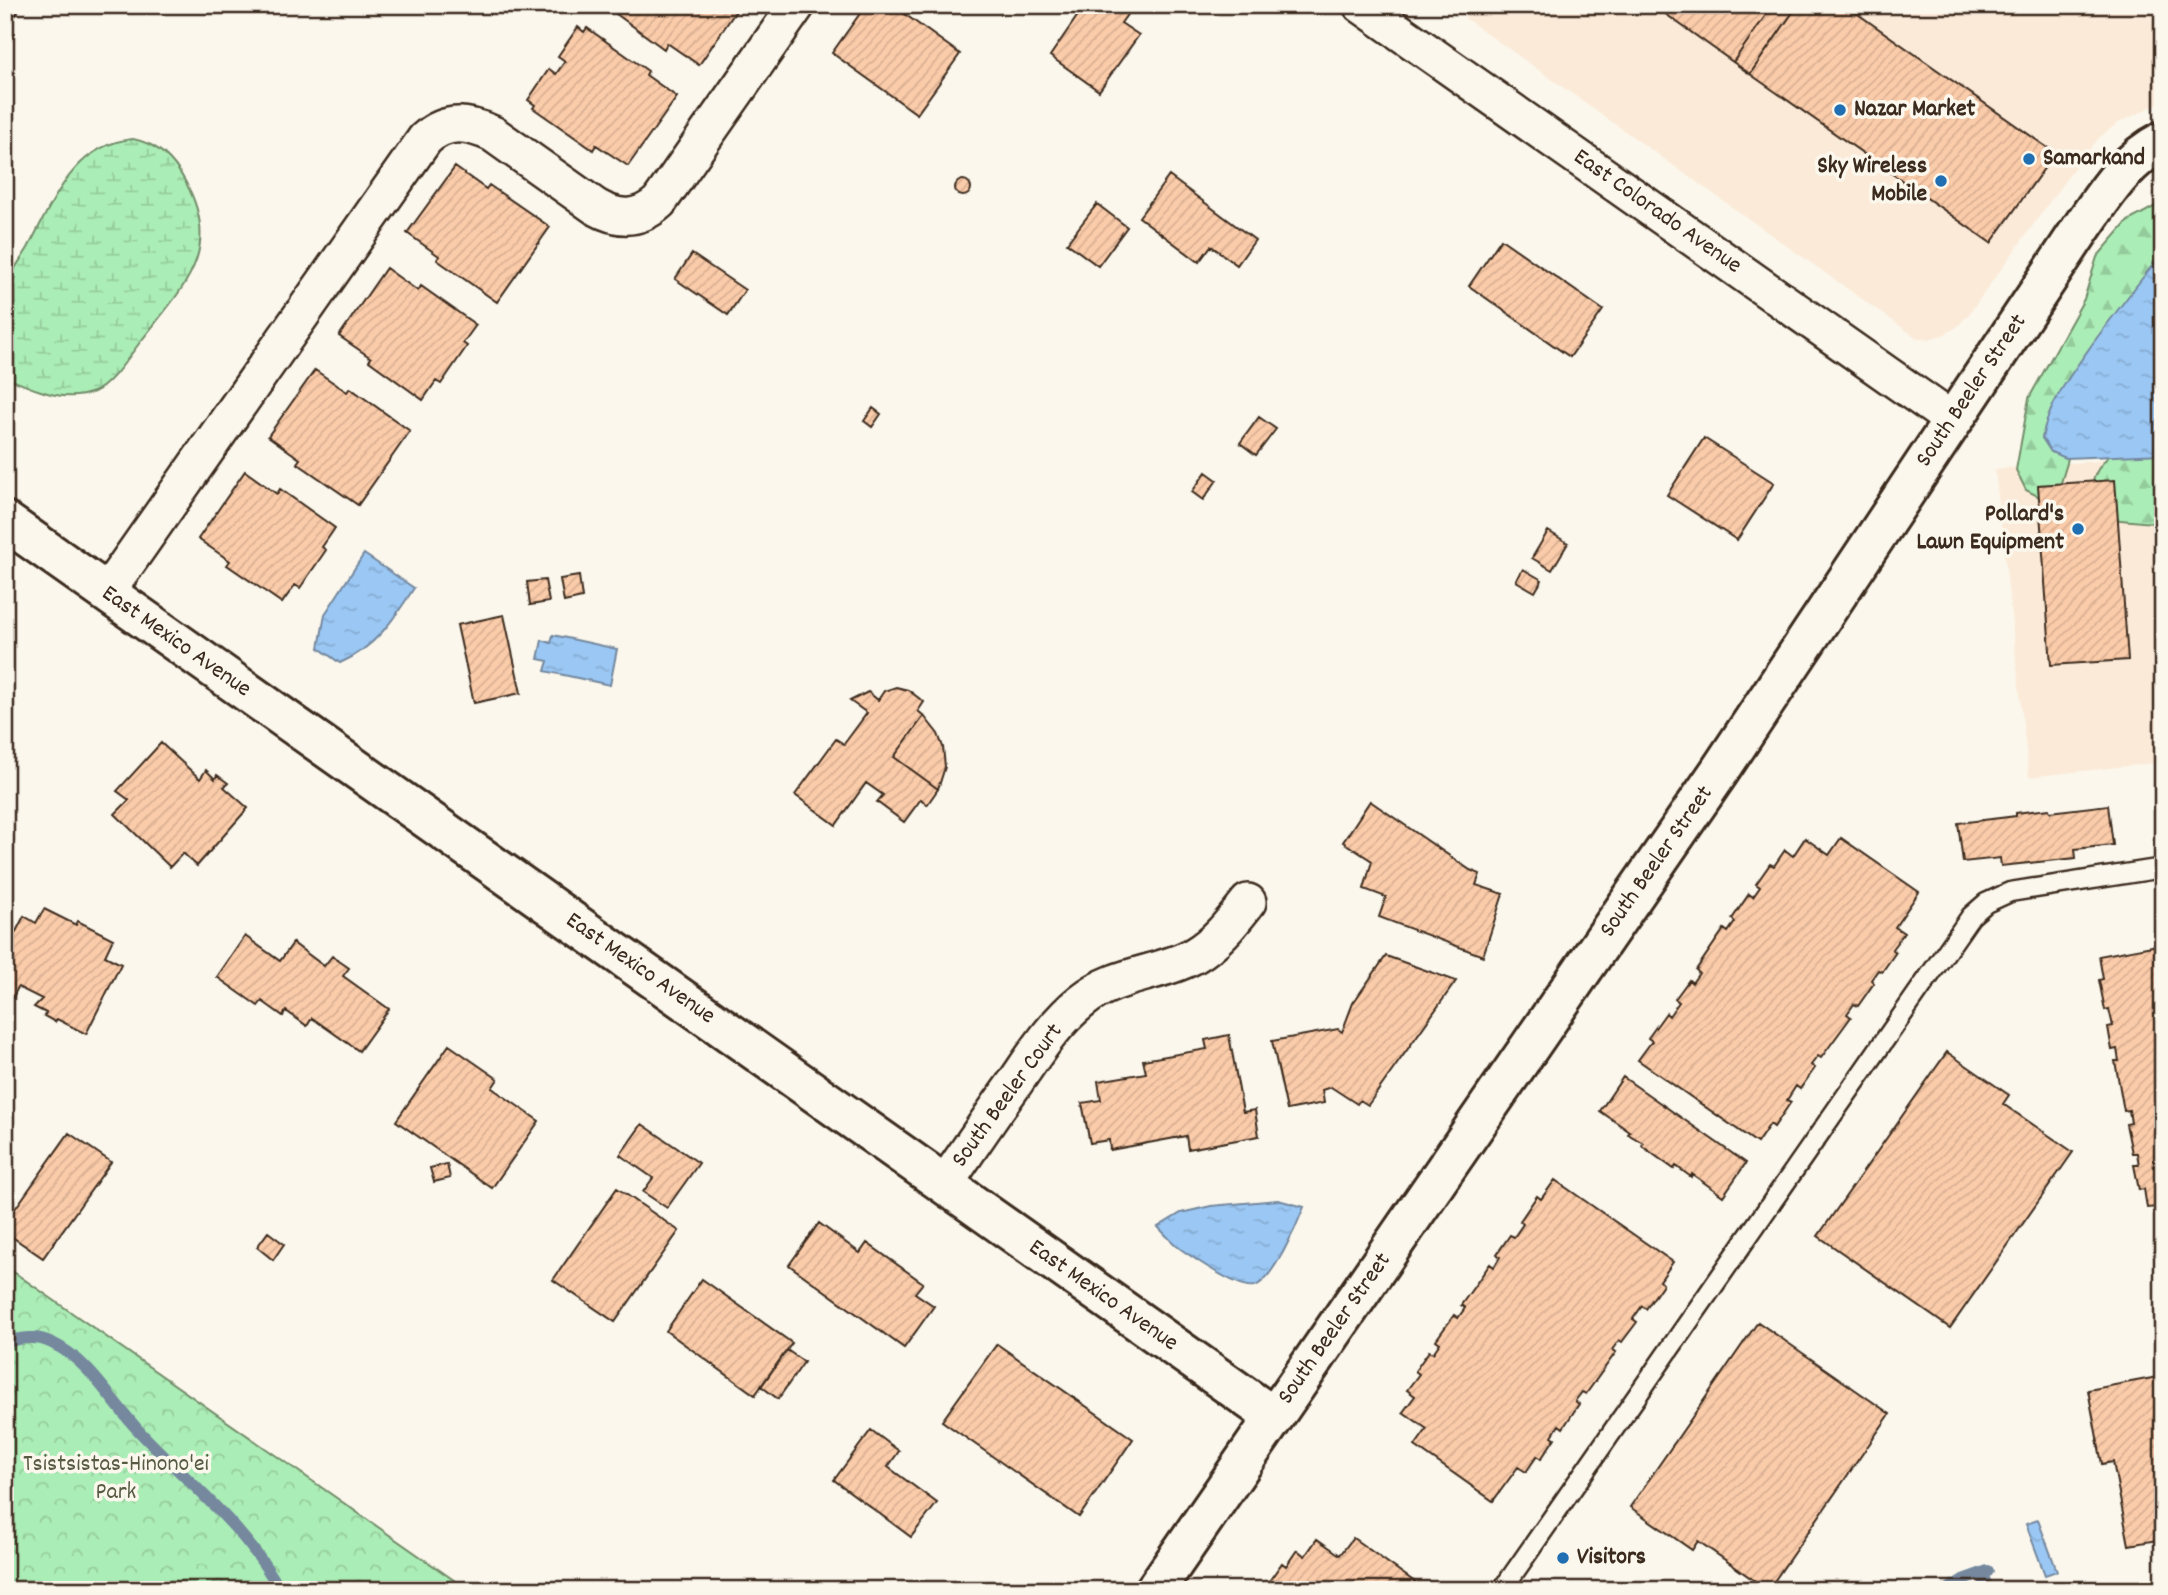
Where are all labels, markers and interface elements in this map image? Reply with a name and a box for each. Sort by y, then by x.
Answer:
place label: Nazar Market [1854,93,1976,127]
marker: Nazar Market [1832,102,1848,118]
street label: East Colorado Avenue [1566,141,1748,283]
place label: Samarkand [2043,142,2145,176]
place label: Sky Wireless Mobile [1817,150,1927,212]
marker: Samarkand [2021,151,2037,167]
marker: Sky Wireless Mobile [1933,173,1949,189]
street label: South Beeler Street [1908,307,2036,474]
place label: Pollard's Lawn Equipment [1917,498,2064,560]
marker: Pollard's Lawn Equipment [2070,521,2086,537]
street label: East Mexico Avenue [94,578,258,706]
street label: South Beeler Street [1592,779,1722,945]
street label: East Mexico Avenue [558,905,722,1033]
street label: South Beeler Court [944,1017,1072,1175]
street label: East Mexico Avenue [1021,1232,1185,1360]
street label: South Beeler Street [1270,1246,1400,1412]
park label: Tsistsistas-Hinono'ei Park [23,1448,209,1510]
place label: Visitors [1577,1541,1646,1575]
marker: Visitors [1555,1550,1571,1566]

